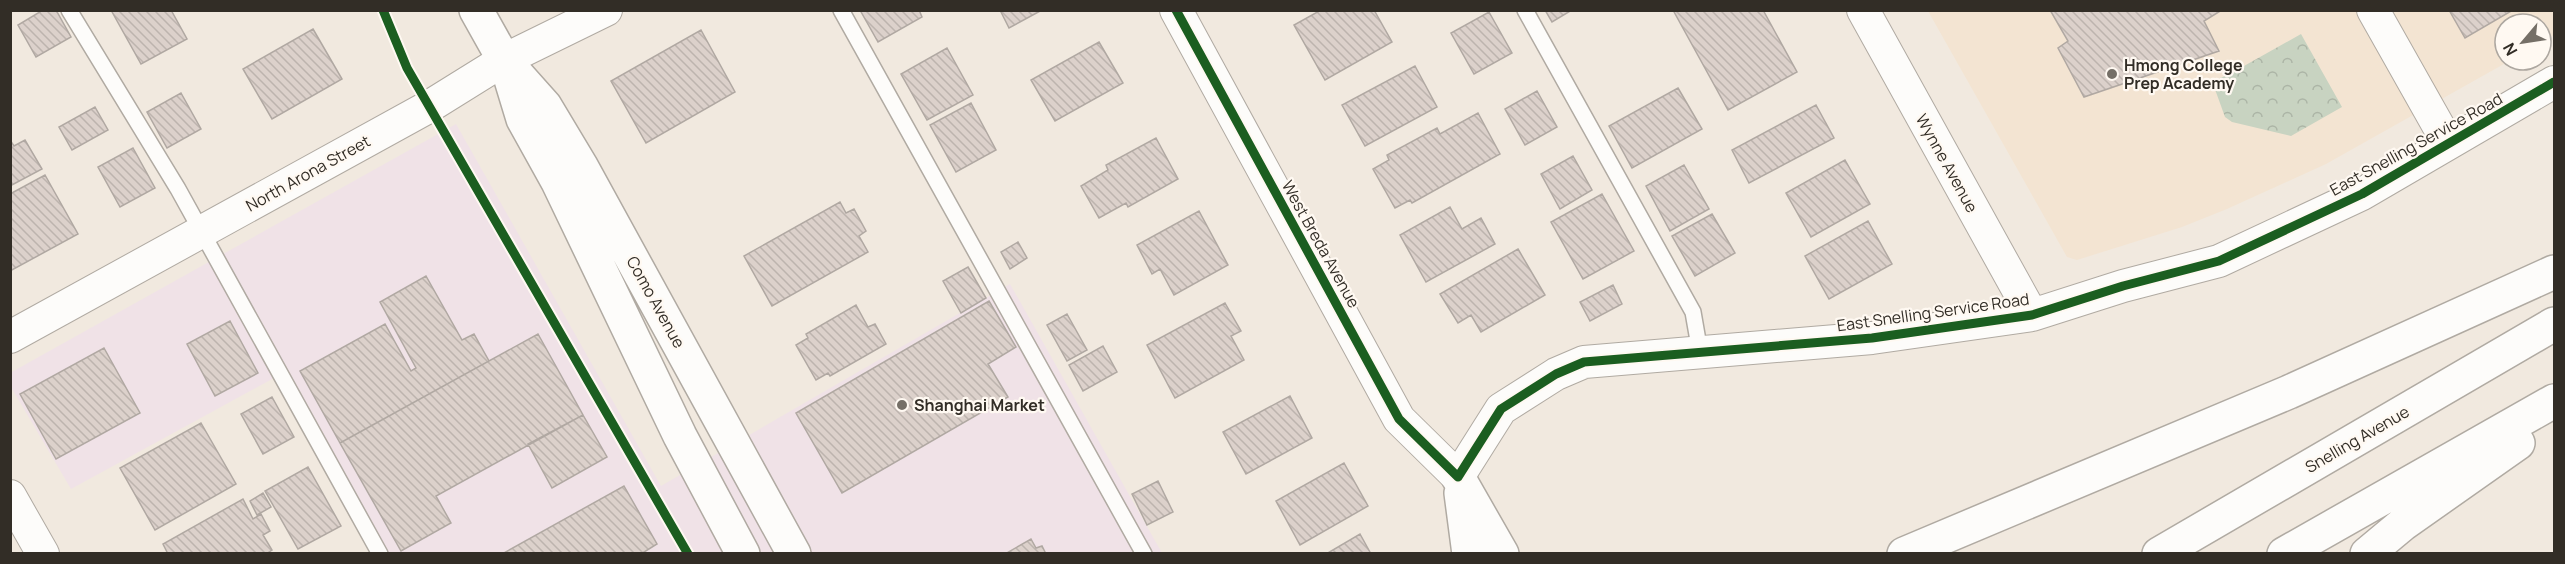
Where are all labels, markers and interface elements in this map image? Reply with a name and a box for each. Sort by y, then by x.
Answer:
north arrow [2493,12,2553,72]
text: N [2497,39,2522,60]
place label: Hmong College Prep Academy [2124,54,2243,94]
marker: Hmong College Prep Academy [2105,67,2119,81]
street label: East Snelling Service Road [2326,87,2506,201]
street label: Wynne Avenue [1911,110,1983,216]
street label: North Arona Street [242,130,374,216]
street label: West Breda Avenue [1277,176,1365,312]
street label: Como Avenue [622,252,690,352]
street label: East Snelling Service Road [1835,288,2031,336]
place label: Shanghai Market [914,394,1045,416]
marker: Shanghai Market [895,398,909,412]
street label: Snelling Avenue [2301,400,2413,478]

